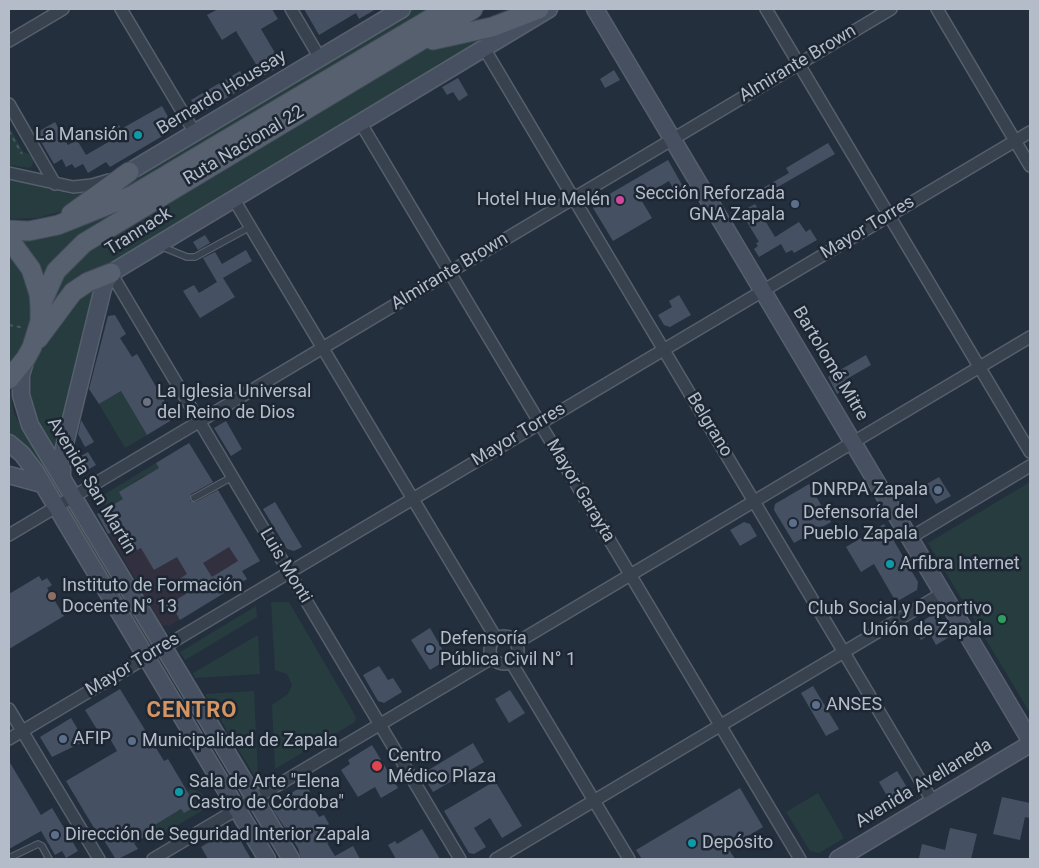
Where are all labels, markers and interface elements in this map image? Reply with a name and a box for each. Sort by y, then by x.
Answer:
street label: Almirante Brown [736,21,860,107]
street label: Bernardo Houssay [153,46,291,140]
street label: Ruta Nacional 22 [180,102,308,190]
place label: La Mansión [35,124,128,146]
marker: La Mansión [132,129,144,141]
place label: Sección Reforzada GNA Zapala [635,183,785,225]
place label: Hotel Hue Melén [477,189,610,211]
street label: Mayor Torres [817,192,919,264]
marker: Hotel Hue Melén [614,194,626,206]
marker: Sección Reforzada GNA Zapala [789,198,801,210]
street label: Trannack [102,203,176,261]
street label: Almirante Brown [388,229,512,315]
street label: Bartolomé Mitre [787,303,873,425]
place label: La Iglesia Universal del Reino de Dios [157,381,311,424]
street label: Belgrano [681,389,737,461]
marker: La Iglesia Universal del Reino de Dios [141,396,153,408]
street label: Mayor Torres [468,399,570,471]
street label: Avenida San Martín [42,414,140,558]
street label: Mayor Garayta [541,436,619,546]
place label: DNRPA Zapala [811,479,928,501]
marker: DNRPA Zapala [932,484,944,496]
place label: Defensoría del Pueblo Zapala [803,502,918,544]
marker: Defensoría del Pueblo Zapala [787,517,799,529]
street label: Luis Monti [254,525,316,607]
place label: Arfibra Internet [900,553,1020,575]
marker: Arfibra Internet [884,558,896,570]
place label: Instituto de Formación Docente N° 13 [62,575,243,618]
marker: Instituto de Formación Docente N° 13 [46,590,58,602]
place label: Club Social y Deportivo Unión de Zapala [808,598,992,640]
marker: Club Social y Deportivo Unión de Zapala [996,613,1008,625]
place label: Defensoría Pública Civil N° 1 [440,628,576,670]
street label: Mayor Torres [82,629,184,701]
marker: Defensoría Pública Civil N° 1 [424,643,436,655]
place label: ANSES [826,694,882,716]
district label: CENTRO [146,698,238,724]
marker: ANSES [810,699,822,711]
place label: AFIP [73,728,111,750]
place label: Municipalidad de Zapala [142,730,338,752]
marker: AFIP [57,733,69,745]
marker: Municipalidad de Zapala [126,735,138,747]
street label: Avenida Avellaneda [852,735,996,833]
place label: Centro Médico Plaza [388,745,496,788]
marker: Centro Médico Plaza [370,759,384,773]
place label: Sala de Arte "Elena Castro de Córdoba" [189,771,344,814]
marker: Sala de Arte "Elena Castro de Córdoba" [173,786,185,798]
place label: Dirección de Seguridad Interior Zapala [65,824,370,846]
marker: Dirección de Seguridad Interior Zapala [49,829,61,841]
place label: Depósito [702,832,773,854]
marker: Depósito [686,837,698,849]

